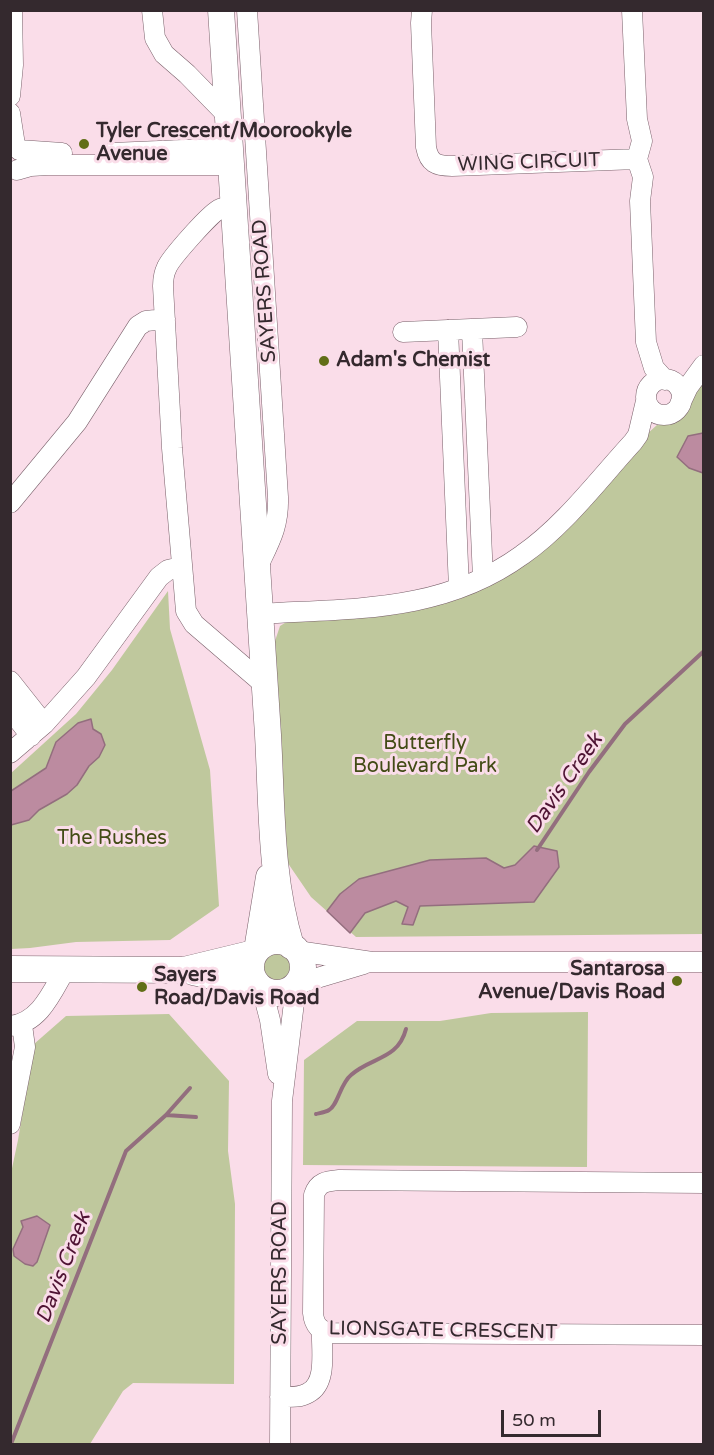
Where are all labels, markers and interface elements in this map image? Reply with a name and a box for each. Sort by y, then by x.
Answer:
place label: Tyler Crescent/Moorookyle Avenue [96,120,352,167]
marker: Tyler Crescent/Moorookyle Avenue [77,137,91,151]
street label: WING CIRCUIT [457,149,601,177]
street label: SAYERS ROAD [248,219,282,363]
place label: Adam's Chemist [336,349,490,373]
marker: Adam's Chemist [317,354,331,368]
water label: Davis Creek [521,729,609,839]
park label: Butterfly Boulevard Park [353,732,497,779]
park label: The Rushes [57,827,167,851]
place label: Santarosa Avenue/Davis Road [478,958,665,1005]
place label: Sayers Road/Davis Road [154,964,320,1011]
marker: Santarosa Avenue/Davis Road [670,974,684,988]
marker: Sayers Road/Davis Road [135,980,149,994]
street label: SAYERS ROAD [269,1201,293,1345]
water label: Davis Creek [31,1209,97,1327]
street label: LIONSGATE CRESCENT [328,1317,558,1345]
scale bar [504,1398,604,1436]
text: 50 m [512,1409,556,1431]

